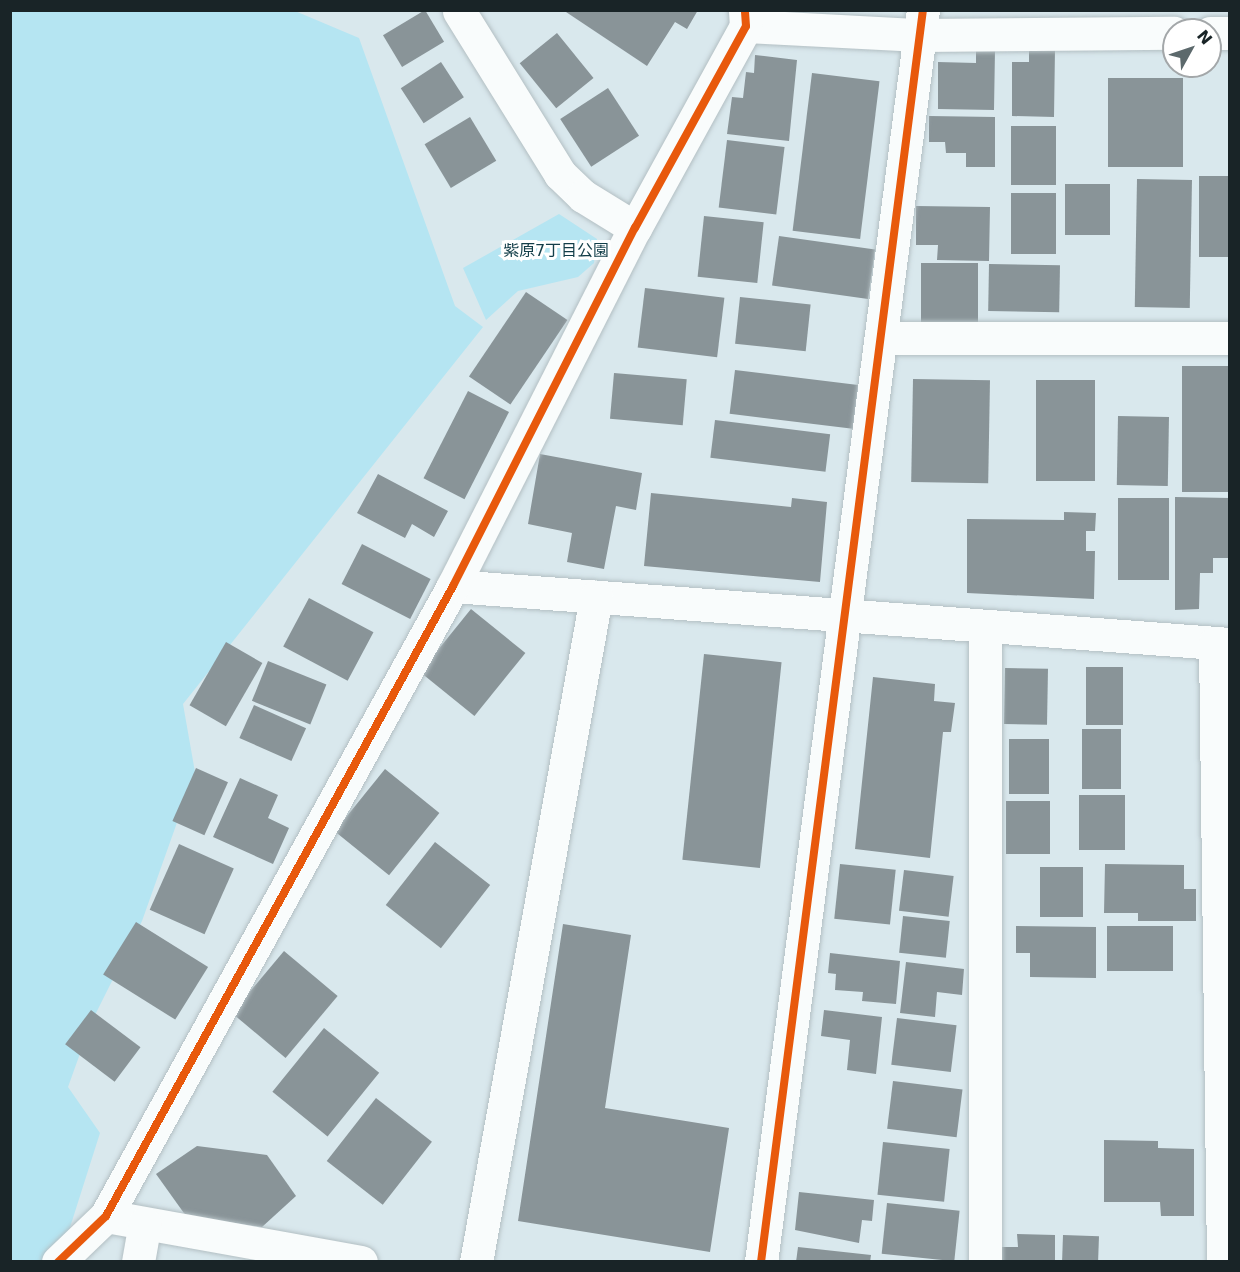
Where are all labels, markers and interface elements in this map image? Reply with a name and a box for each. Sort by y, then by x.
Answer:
north arrow [1162,18,1222,78]
text: N [1193,26,1216,49]
park label: 紫原7丁目公園 [503,241,609,261]

